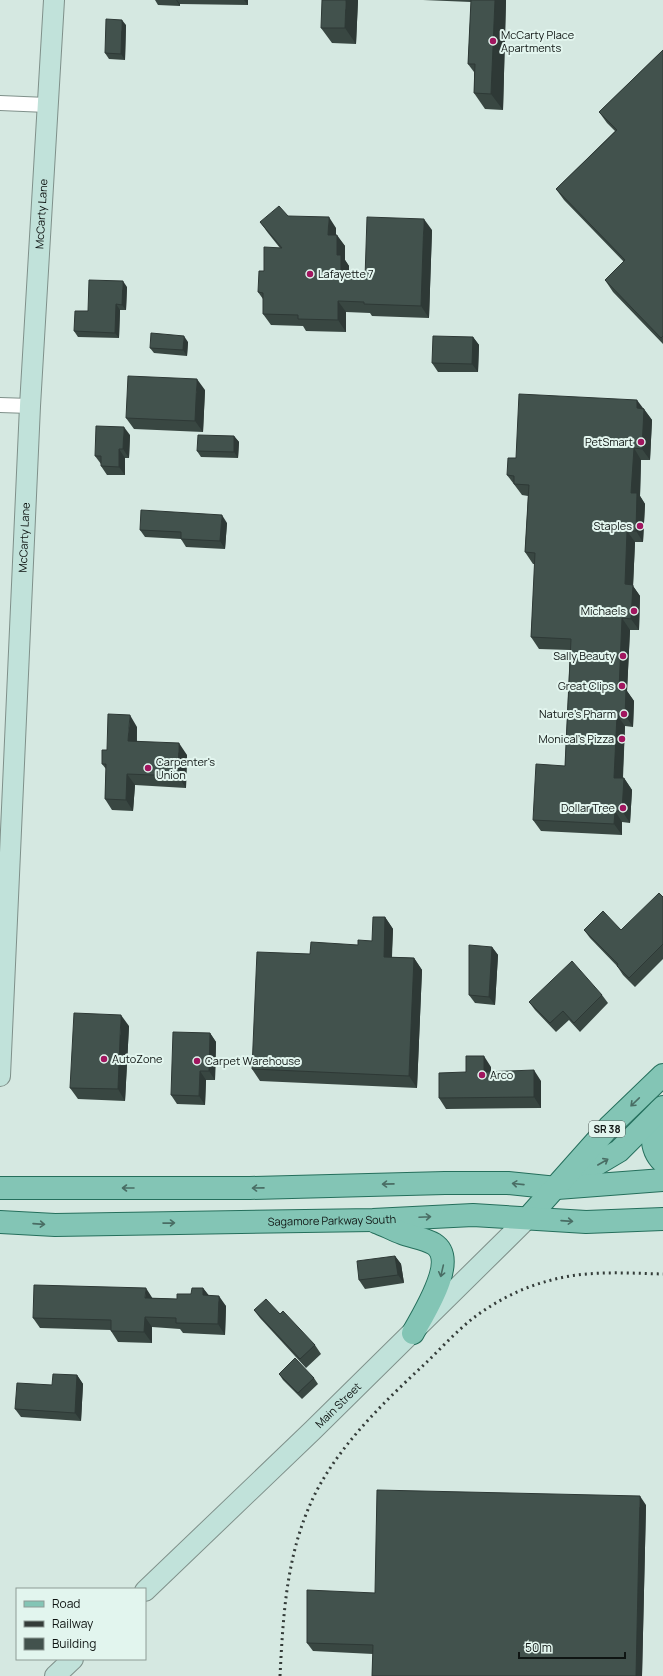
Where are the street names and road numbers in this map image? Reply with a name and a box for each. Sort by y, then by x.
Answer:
street label: McCarty Lane [31,178,50,249]
street label: McCarty Lane [15,502,33,573]
road number: SR 38 [589,1121,625,1137]
street label: Sagamore Parkway South [267,1211,396,1229]
street label: Main Street [312,1379,364,1431]

